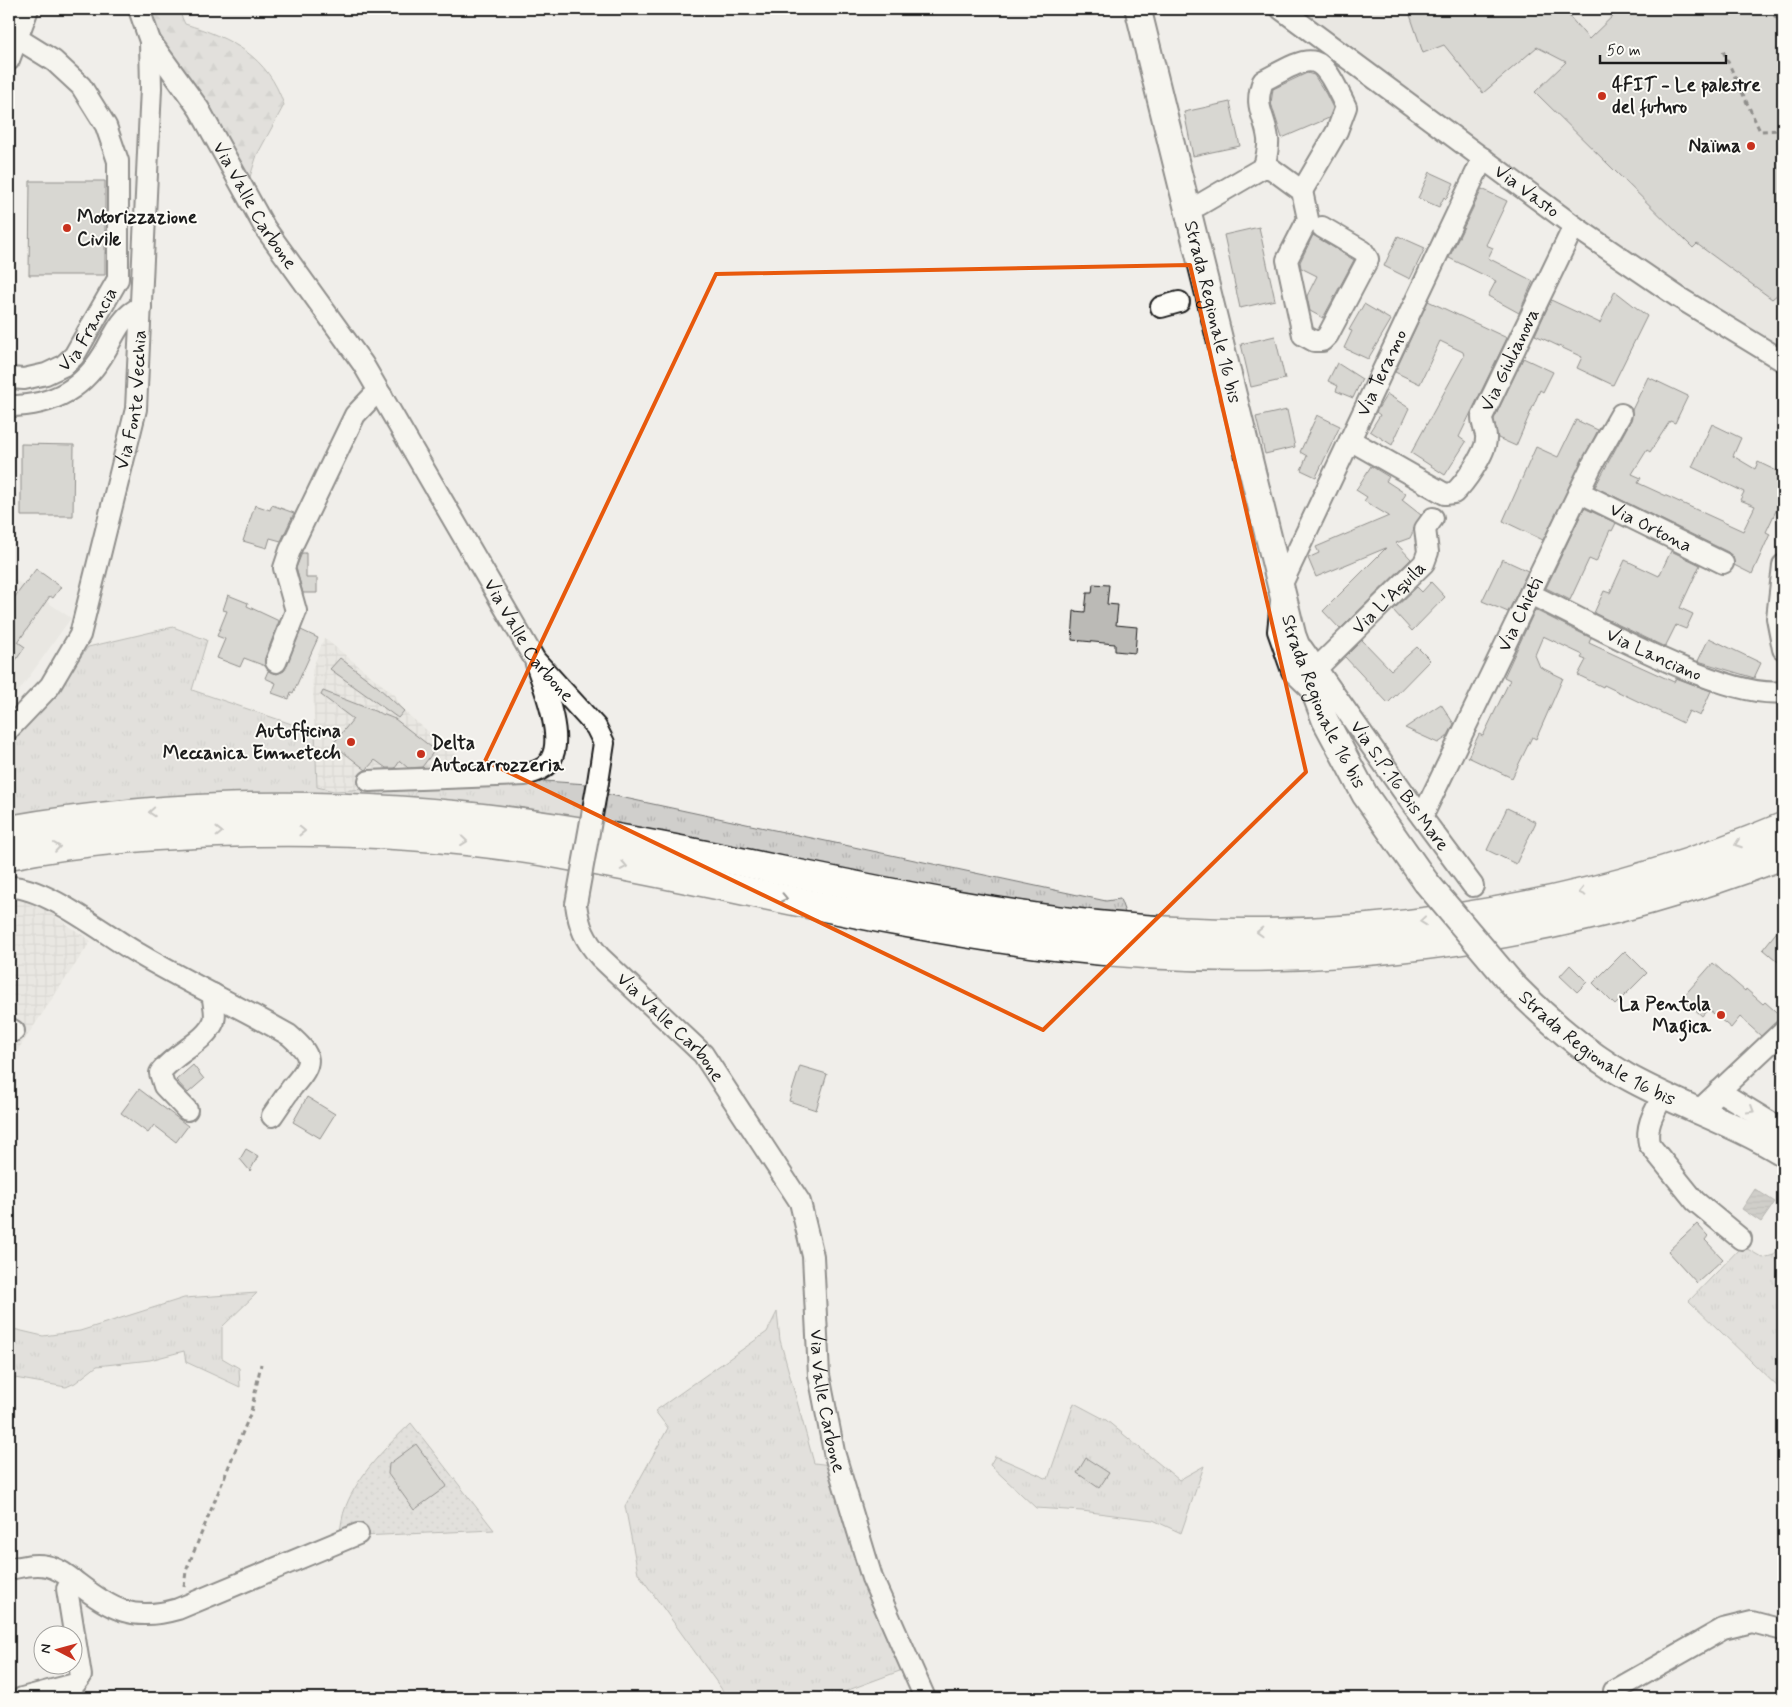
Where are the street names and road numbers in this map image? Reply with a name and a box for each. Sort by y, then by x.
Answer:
street label: Via Valle Carbone [207,137,303,274]
street label: Via Vasto [1489,159,1565,224]
street label: Strada Regionale 16 bis [1178,218,1247,406]
street label: Via Francia [52,283,123,377]
street label: Via Giulianova [1474,304,1545,415]
street label: Via Teramo [1350,325,1413,420]
street label: Via Fonte Vecchia [109,329,152,472]
street label: Via Ortona [1605,496,1696,558]
street label: Via L'Aquila [1346,555,1431,640]
street label: Via Chieti [1491,573,1548,656]
street label: Via Valle Carbone [478,574,580,707]
street label: Strada Regionale 16 bis [1276,612,1372,793]
street label: Via Lanciano [1602,622,1706,687]
street label: Via S.P.16 Bis Mare [1344,715,1455,856]
street label: Via Valle Carbone [611,967,730,1087]
street label: Strada Regionale 16 bis [1513,985,1680,1112]
street label: Via Valle Carbone [804,1329,852,1475]

